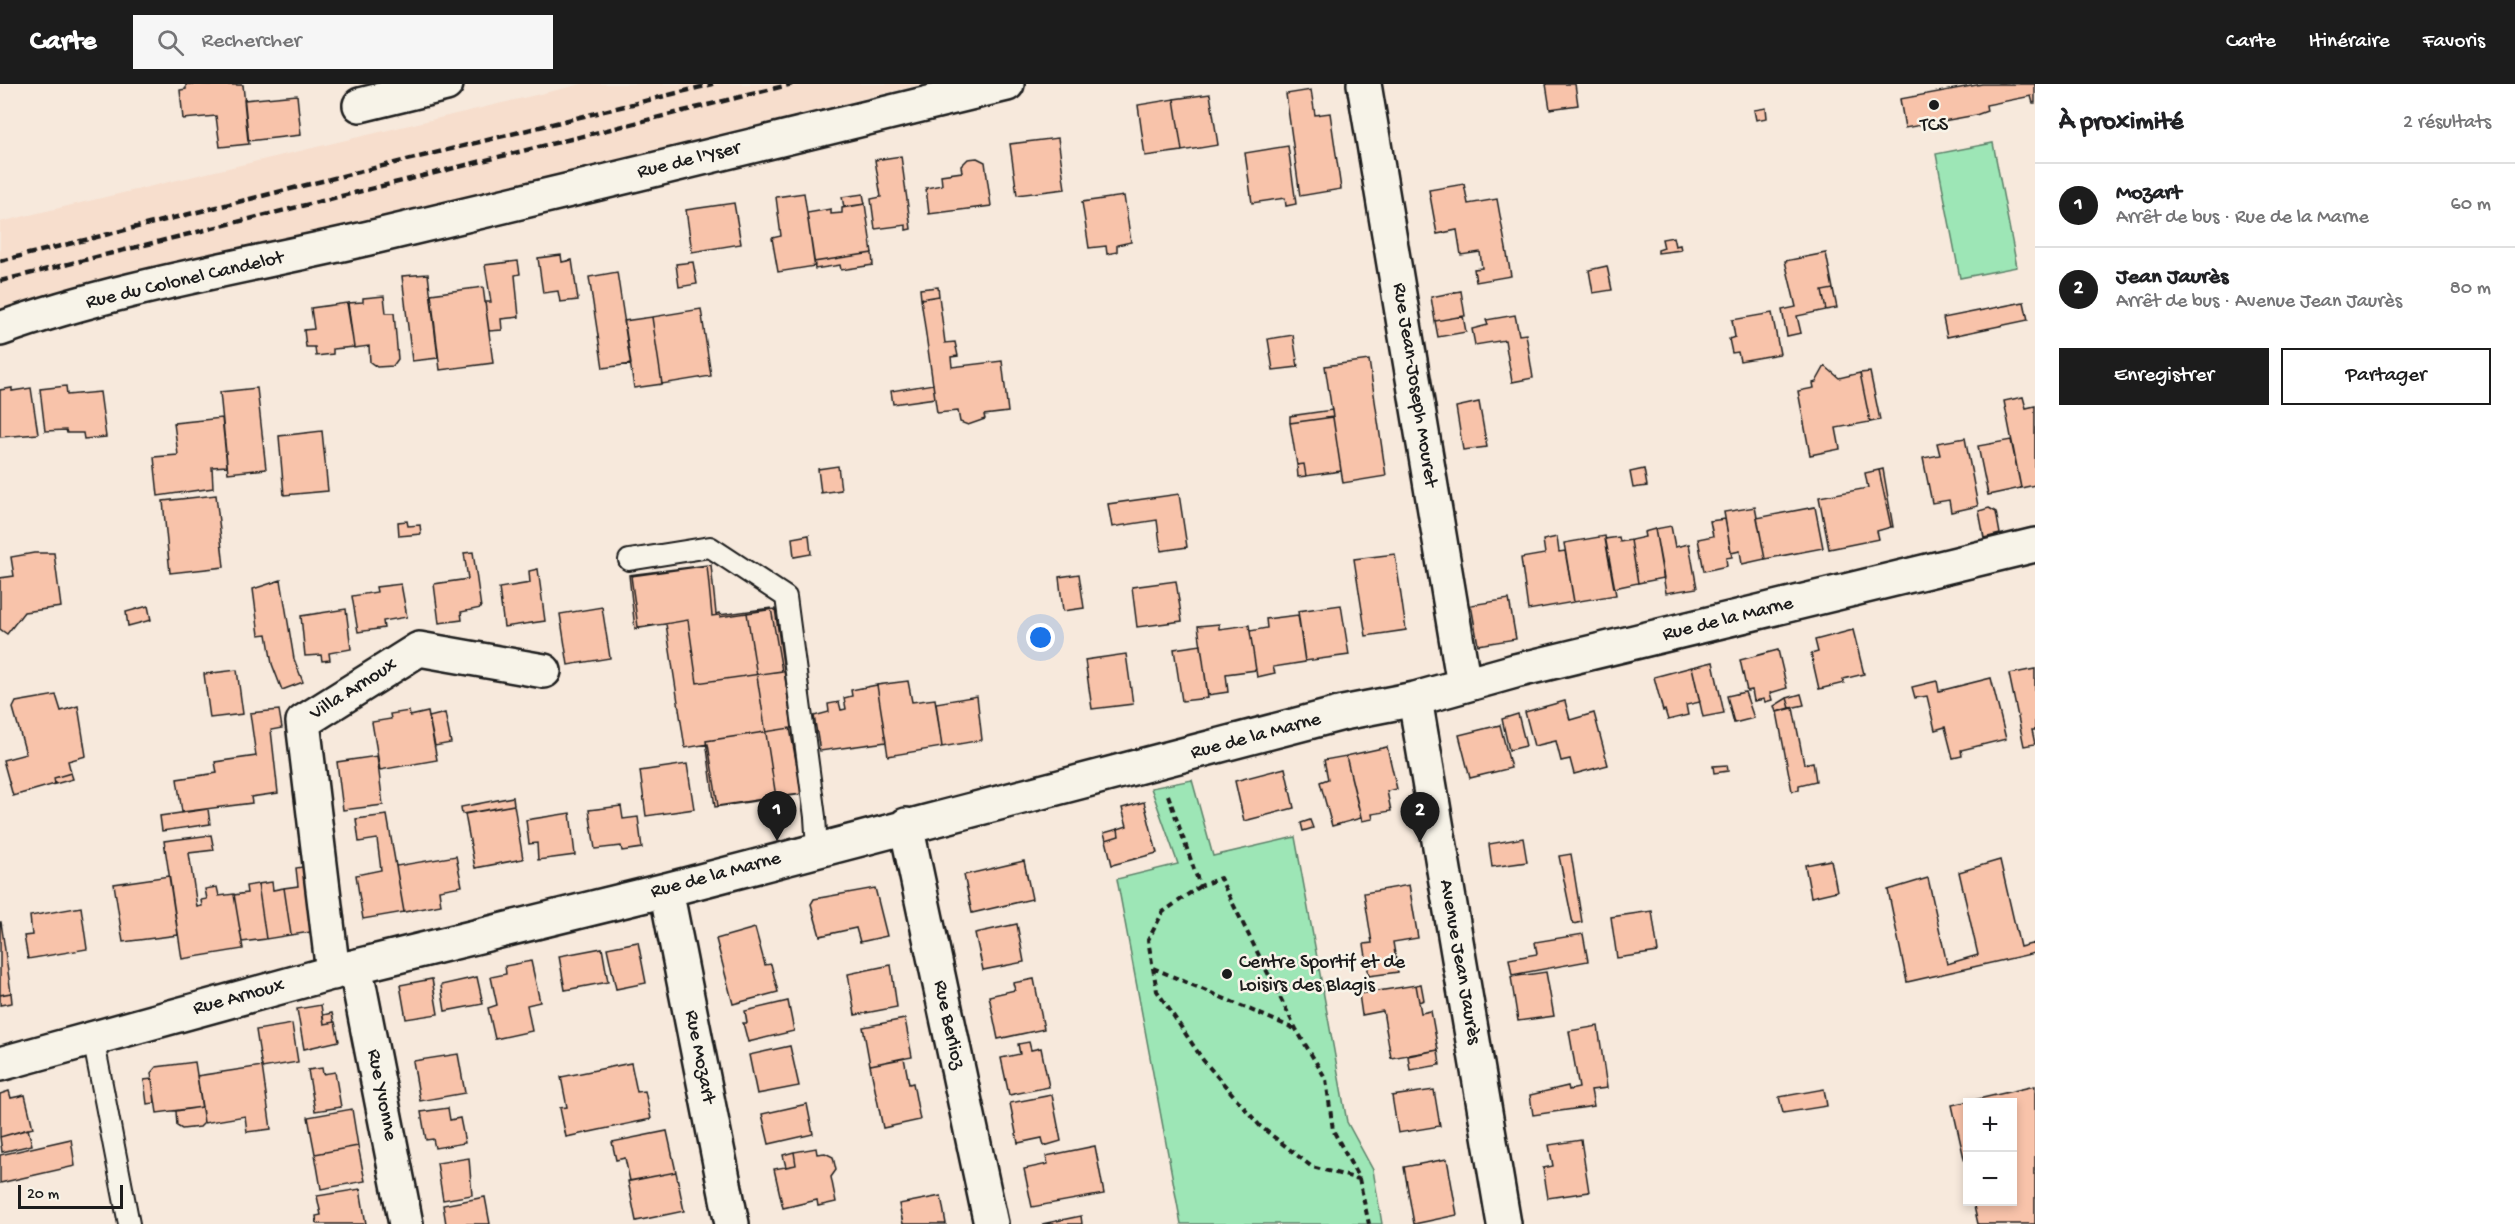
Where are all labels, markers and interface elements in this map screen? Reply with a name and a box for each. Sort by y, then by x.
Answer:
search box [133,15,553,69]
text: Carte [30,26,97,59]
icon: search [154,26,187,59]
text: Rechercher [202,29,301,55]
text: Carte [2226,30,2276,55]
text: Itinéraire [2309,30,2390,55]
text: Favoris [2423,30,2485,55]
marker: TCS [1927,98,1941,112]
text: À proximité [2059,108,2183,139]
text: 2 résultats [2403,112,2491,135]
place label: TCS [1919,115,1949,138]
street label: Rue de l'Yser [635,137,745,185]
text: Mozart [2116,181,2181,207]
text: 1 [2074,194,2083,217]
text: 60 m [2451,194,2491,217]
text: Arrêt de bus · Rue de la Marne [2116,207,2369,230]
street label: Rue du Colonel Candelot [84,247,288,315]
text: Jean Jaurès [2116,265,2228,291]
text: 2 [2074,278,2083,301]
text: 80 m [2450,278,2491,301]
street label: Rue Jean-Joseph Mouret [1387,282,1442,490]
text: Arrêt de bus · Avenue Jean Jaurès [2116,291,2402,314]
button: Enregistrer [2059,348,2269,405]
button: Partager [2281,348,2491,405]
street label: Rue de la Marne [1660,592,1796,647]
your location [1026,623,1055,652]
street label: Villa Arnoux [305,654,402,726]
street label: Rue de la Marne [1188,708,1324,765]
pin: 1 [758,792,796,841]
pin: 2 [1400,792,1440,842]
street label: Rue de la Marne [648,847,784,904]
street label: Avenue Jean Jaurès [1433,878,1485,1047]
place label: Centre Sportif et de Loisirs des Blagis [1239,952,1406,998]
marker: Centre Sportif et de Loisirs des Blagis [1220,967,1234,981]
street label: Rue Arnoux [191,975,288,1021]
street label: Rue Berlioz [927,978,969,1073]
street label: Rue Mozart [679,1008,720,1107]
street label: Rue Yvonne [361,1047,401,1143]
map controls [1963,1098,2017,1206]
button: + [1963,1098,2017,1152]
button: − [1963,1152,2017,1206]
scale bar [18,1182,123,1210]
text: 20 m [27,1186,59,1205]

